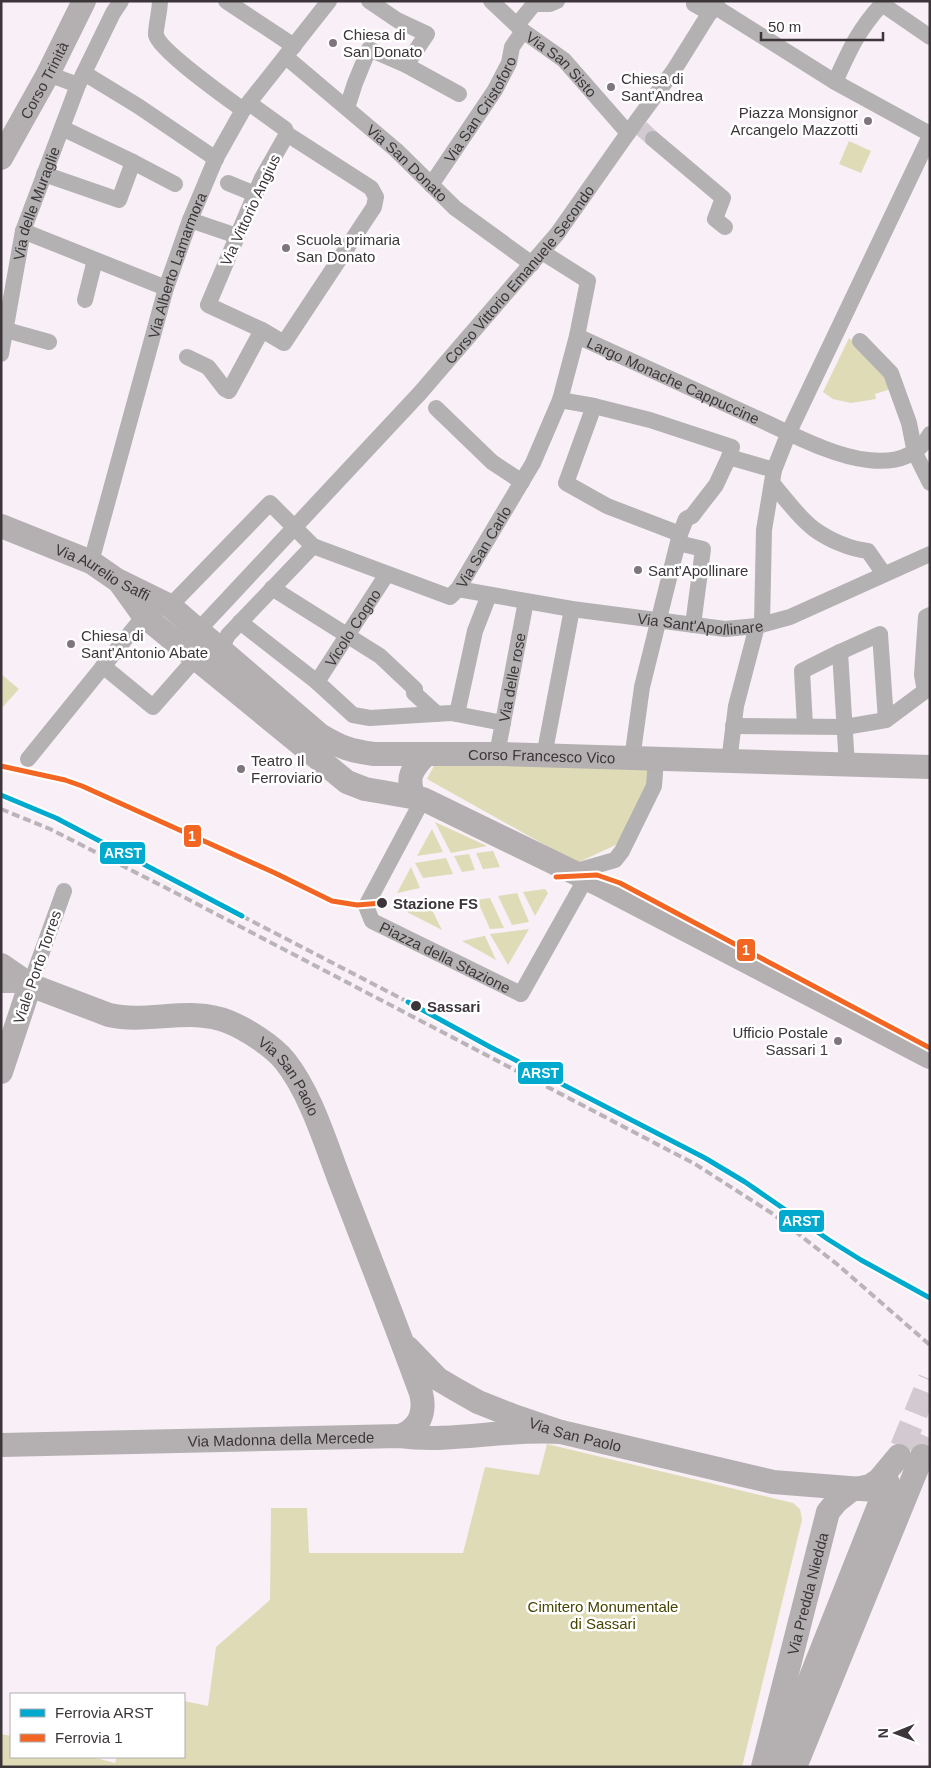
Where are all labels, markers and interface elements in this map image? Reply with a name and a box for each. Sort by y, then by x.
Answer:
scale bar [761,10,884,42]
text: 50 m [768,18,801,35]
place label: Chiesa di San Donato [343,26,422,60]
street label: Via San Sisto [523,28,601,100]
marker: Chiesa di San Donato [327,37,339,49]
street label: Corso Trinità [16,38,72,122]
street label: Via San Cristoforo [440,56,518,166]
place label: Chiesa di Sant'Andrea [621,70,704,104]
marker: Chiesa di Sant'Andrea [605,81,617,93]
place label: Piazza Monsignor Arcangelo Mazzotti [730,104,858,138]
marker: Piazza Monsignor Arcangelo Mazzotti [862,115,874,127]
street label: Via San Donato [363,121,451,205]
street label: Via delle Muraglie [9,144,63,262]
street label: Via Vittorio Angius [217,151,283,269]
street label: Corso Vittorio Emanuele Secondo [441,182,597,367]
street label: Via Alberto Lamarmora [144,189,209,340]
place label: Scuola primaria San Donato [296,231,401,265]
marker: Scuola primaria San Donato [280,242,292,254]
street label: Largo Monache Cappuccine [585,333,762,427]
street label: Via San Carlo [452,503,514,591]
street label: Via Aurelio Saffi [53,540,153,604]
place label: Sant'Apollinare [648,562,748,579]
marker: Sant'Apollinare [632,564,644,576]
street label: Vicolo Cogno [321,585,384,669]
street label: Via Sant'Apollinare [637,609,765,638]
place label: Chiesa di Sant'Antonio Abate [81,627,208,661]
street label: Via delle rose [495,631,528,723]
marker: Chiesa di Sant'Antonio Abate [65,638,77,650]
street label: Corso Francesco Vico [468,745,616,766]
place label: Teatro Il Ferroviario [251,752,323,786]
marker: Teatro Il Ferroviario [235,763,247,775]
line badge: 1 [183,824,202,848]
text: 1 [188,828,196,844]
line badge: ARST [99,841,146,865]
text: ARST [104,845,142,861]
place label: Stazione FS [393,895,478,912]
marker: Stazione FS [375,896,389,910]
street label: Viale Porto Torres [10,908,64,1026]
street label: Piazza della Stazione [377,918,513,996]
line badge: 1 [736,938,756,962]
text: 1 [742,942,750,958]
place label: Sassari [427,998,480,1015]
marker: Sassari [409,999,423,1013]
place label: Ufficio Postale Sassari 1 [732,1024,828,1058]
street label: Via San Paolo [255,1033,323,1118]
marker: Ufficio Postale Sassari 1 [832,1035,844,1047]
line badge: ARST [517,1061,564,1085]
text: ARST [521,1065,559,1081]
line badge: ARST [778,1209,825,1233]
text: ARST [782,1213,820,1229]
street label: Via San Paolo [527,1413,623,1454]
street label: Via Madonna della Mercede [187,1428,374,1449]
street label: Via Predda Niedda [783,1530,831,1657]
park label: Cimitero Monumentale di Sassari [528,1598,678,1632]
legend [10,1693,185,1758]
text: Ferrovia ARST [55,1704,153,1721]
north arrow [871,1708,921,1758]
text: N [875,1728,891,1738]
text: Ferrovia 1 [55,1729,123,1746]

